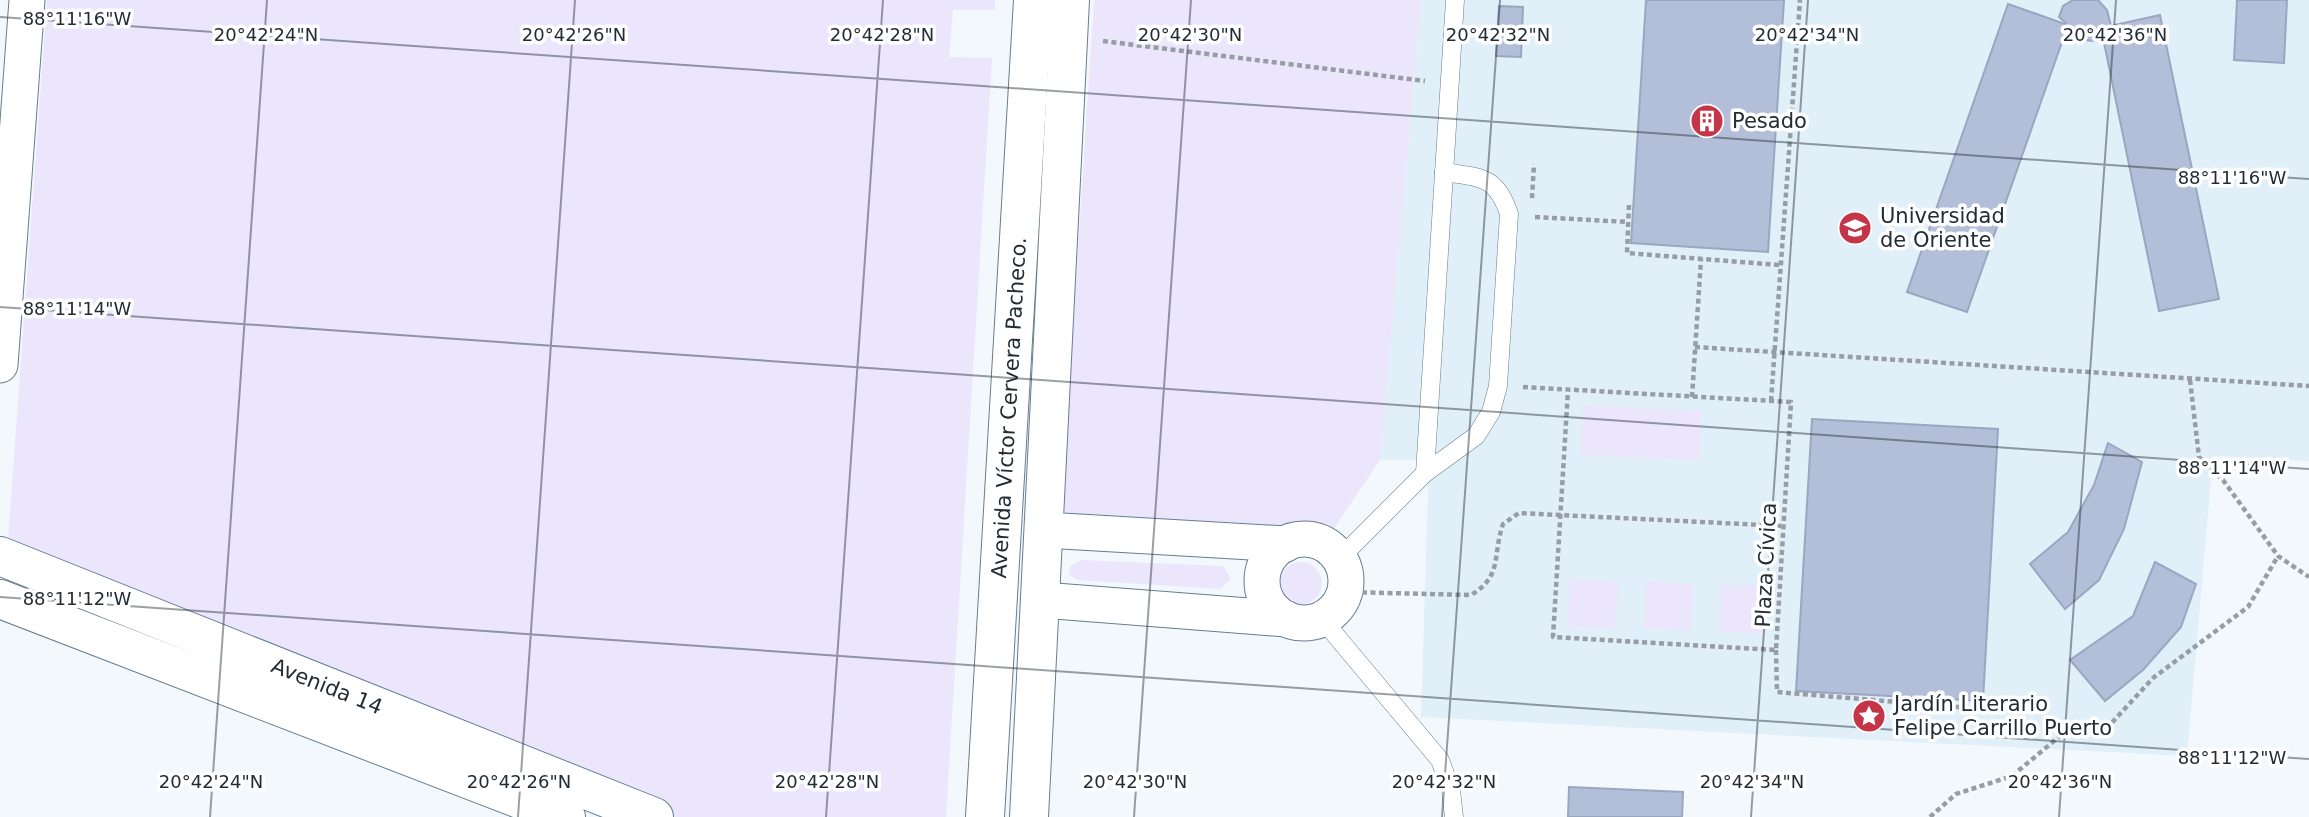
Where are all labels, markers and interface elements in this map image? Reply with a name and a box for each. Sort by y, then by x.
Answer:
text: 88°11'16"W [23,8,132,29]
text: 20°42'24"N [214,24,318,45]
text: 20°42'26"N [522,24,626,45]
text: 20°42'28"N [830,24,934,45]
text: 20°42'30"N [1138,24,1242,45]
text: 20°42'32"N [1446,24,1550,45]
text: 20°42'34"N [1755,24,1859,45]
text: 20°42'36"N [2063,24,2167,45]
building icon: Pesado [1688,102,1726,140]
place label: Pesado [1732,109,1807,133]
text: 88°11'16"W [2178,167,2287,188]
place label: Universidad de Oriente [1880,204,2005,252]
school or university icon: Universidad de Oriente [1836,209,1874,247]
street label: Avenida Víctor Cervera Pacheco. [987,236,1031,579]
text: 88°11'14"W [23,298,132,319]
text: 88°11'14"W [2178,457,2287,478]
street label: Plaza Cívica [1751,502,1781,628]
text: 88°11'12"W [23,588,132,609]
street label: Avenida 14 [268,654,386,719]
place label: Jardín Literario Felipe Carrillo Puerto [1892,692,2112,740]
place icon: Jardín Literario Felipe Carrillo Puerto [1850,697,1888,735]
text: 88°11'12"W [2178,747,2287,768]
text: 20°42'24"N [159,771,263,792]
text: 20°42'26"N [467,771,571,792]
text: 20°42'28"N [775,771,879,792]
text: 20°42'30"N [1083,771,1187,792]
text: 20°42'32"N [1392,771,1496,792]
text: 20°42'34"N [1700,771,1804,792]
text: 20°42'36"N [2008,771,2112,792]

